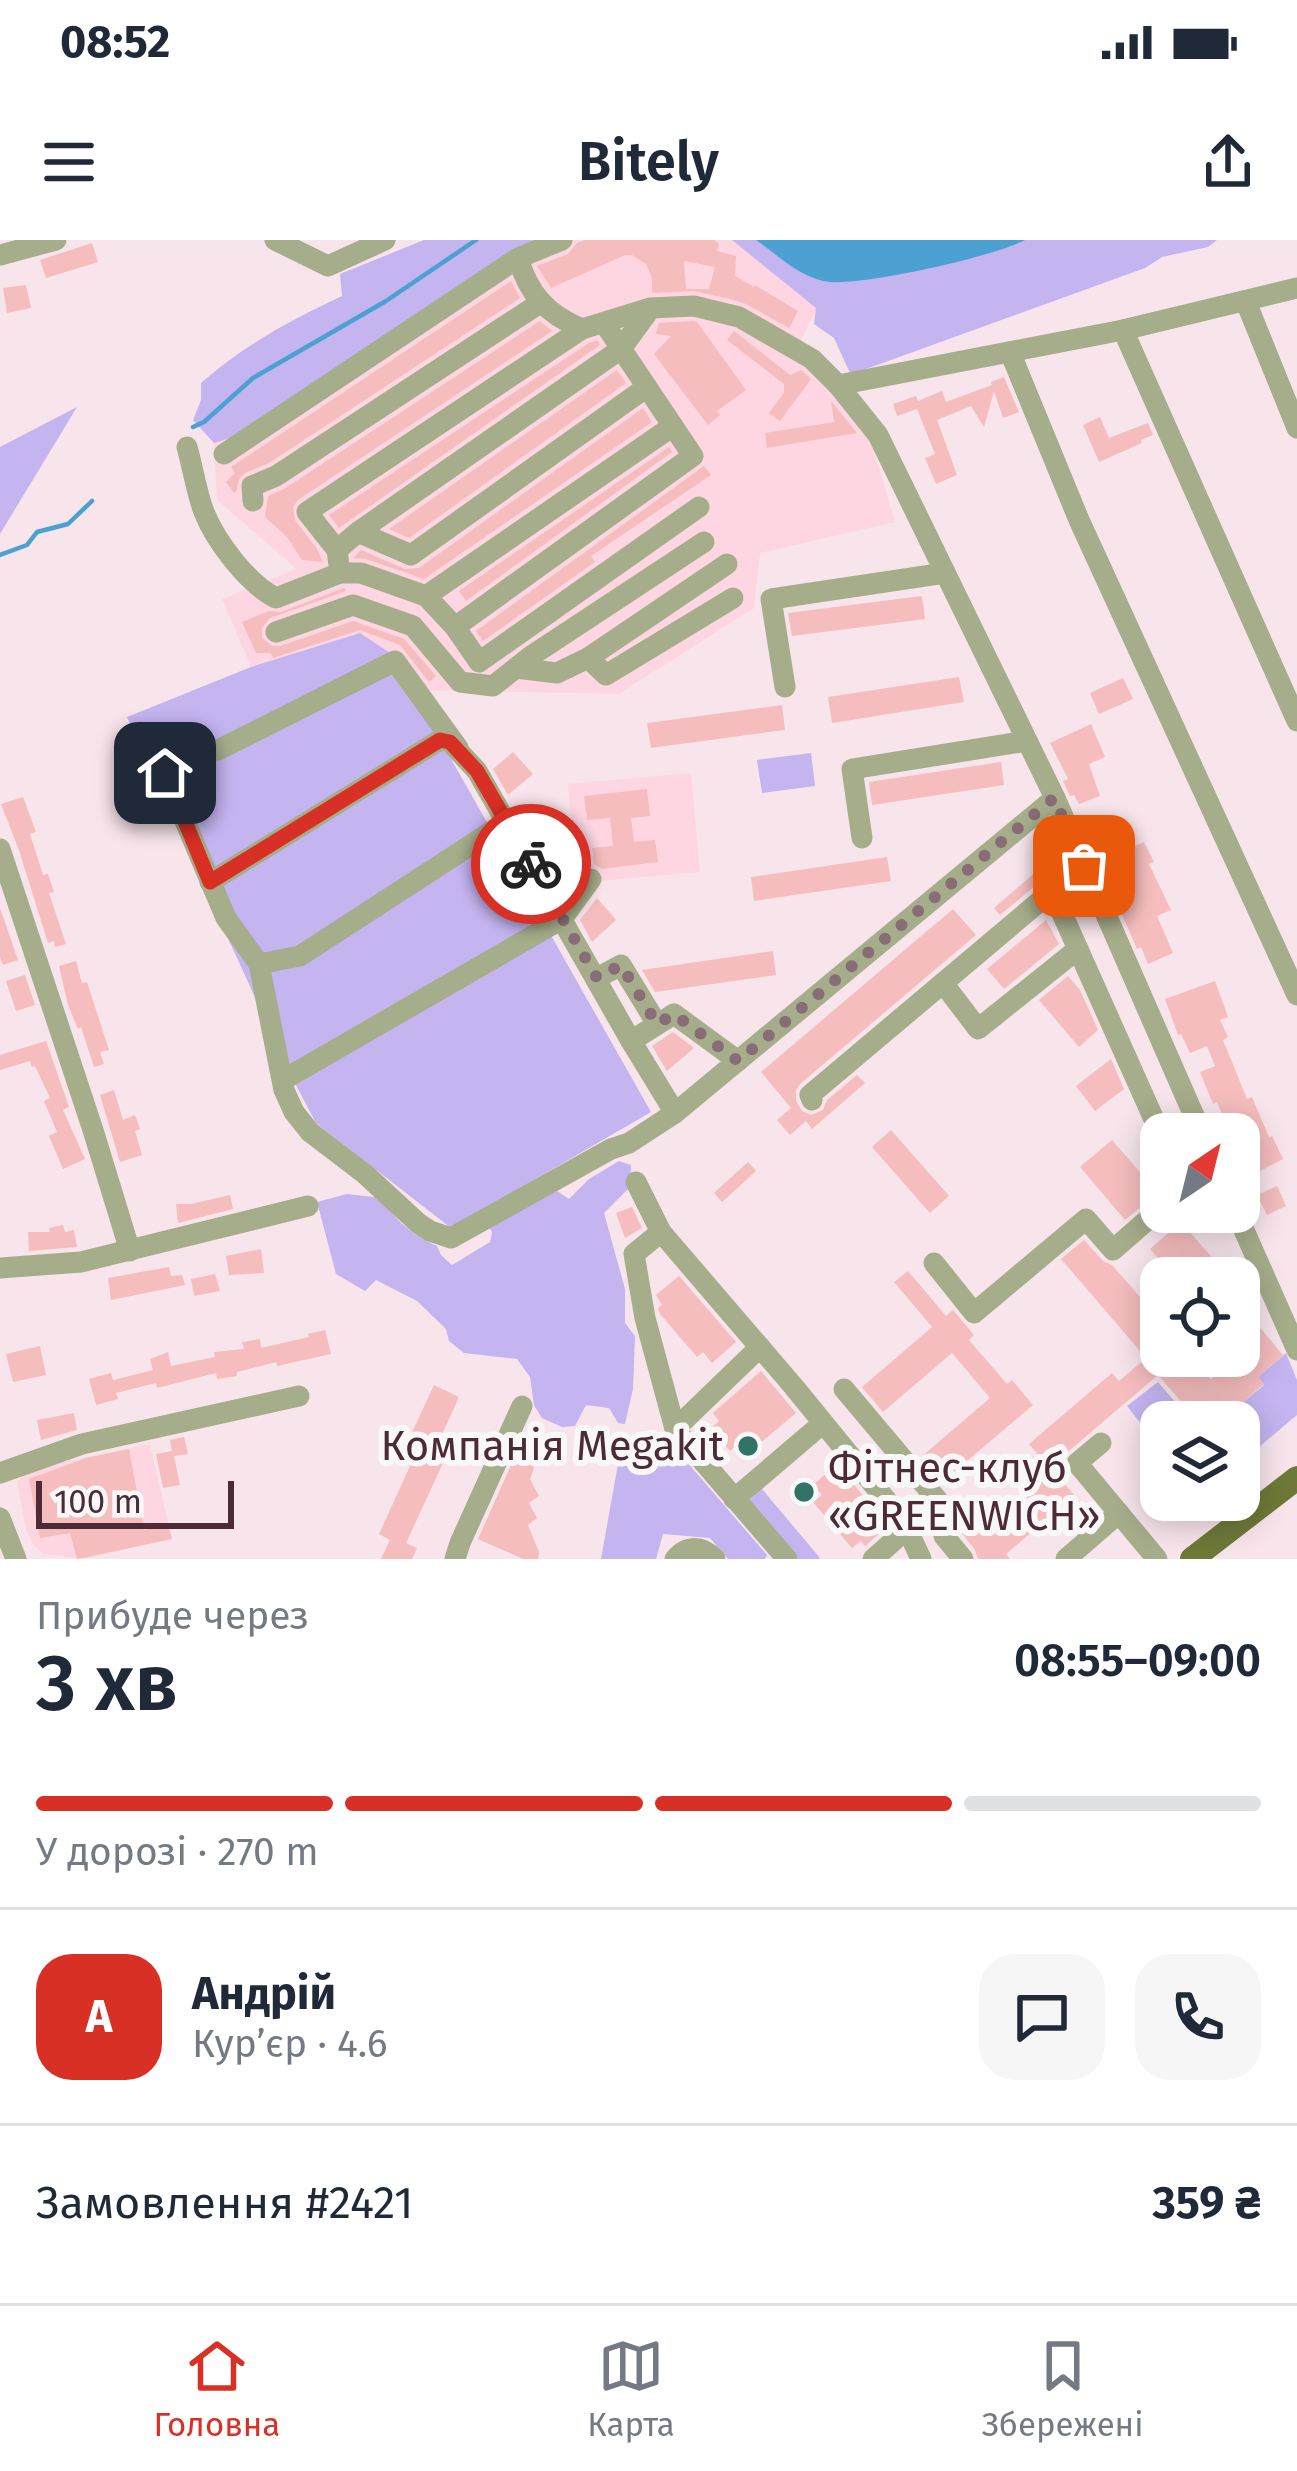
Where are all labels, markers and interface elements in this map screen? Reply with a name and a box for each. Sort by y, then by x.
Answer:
text: 08:52 [60,15,170,69]
icon: menu [36,129,102,195]
icon: share [1195,129,1261,195]
text: Bitely [578,130,719,194]
pin [114,722,216,824]
icon: home [132,740,198,806]
courier [471,804,591,924]
pin [1033,815,1135,917]
icon: bike [498,831,564,897]
icon: bag [1051,833,1117,899]
north arrow [1140,1113,1260,1233]
map controls [1140,1113,1260,1521]
button: locate [1140,1257,1260,1377]
button: layers [1140,1401,1260,1521]
place label: Компанія Megakit [381,1421,725,1471]
marker: Компанія Megakit [735,1433,761,1459]
place label: Фітнес-клуб «GREENWICH» [828,1443,1101,1541]
scale bar [36,1475,234,1528]
marker: Фітнес-клуб «GREENWICH» [791,1479,817,1505]
text: 100 m [54,1482,142,1522]
text: Прибуде через [36,1593,309,1639]
text: 08:55–09:00 [1014,1634,1261,1688]
text: 3 хв [36,1637,178,1731]
text: У дорозі · 270 m [36,1829,319,1875]
button: chat [979,1954,1105,2080]
button: phone [1135,1954,1261,2080]
text: Андрій [192,1967,336,2021]
text: А [86,1990,112,2044]
text: Кур’єр · 4.6 [192,2021,388,2067]
text: Замовлення #2421 [36,2176,414,2230]
text: 359 ₴ [1152,2176,1261,2230]
tab: Головна [153,2333,280,2445]
tab: Карта [587,2333,675,2445]
tab: Збережені [982,2333,1144,2445]

